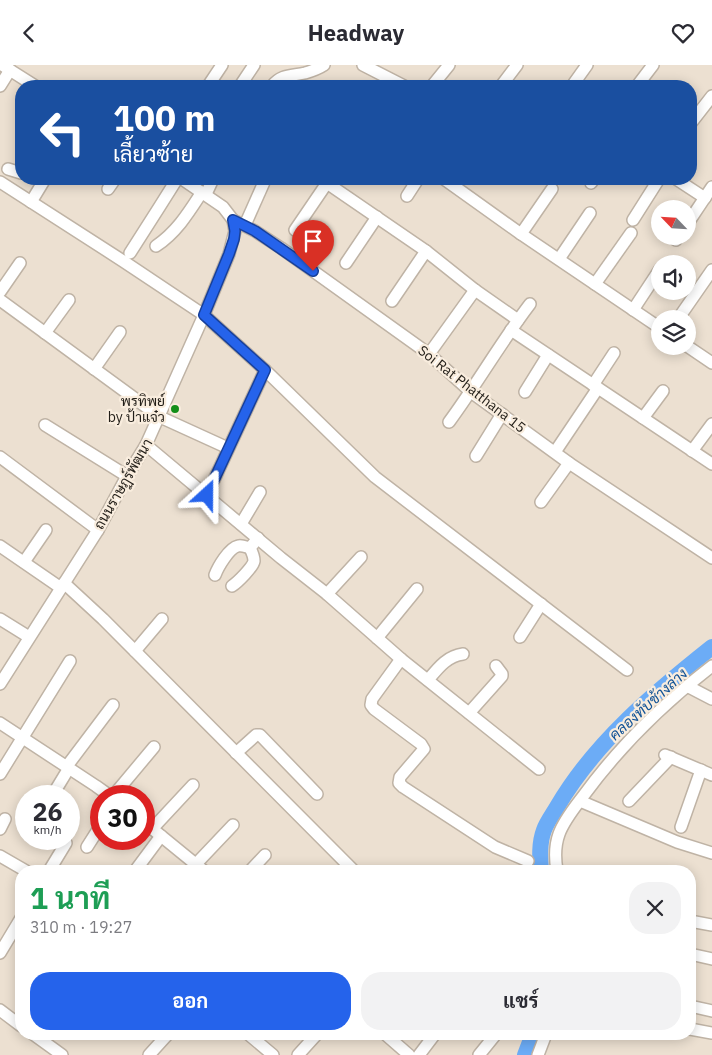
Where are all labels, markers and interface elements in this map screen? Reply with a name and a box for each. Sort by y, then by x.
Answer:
text: Headway [308,18,404,47]
icon: back [15,19,43,47]
icon: heart [669,19,697,47]
text: 100 m [113,95,216,141]
icon: left [30,100,95,165]
text: เลี้ยวซ้าย [113,139,193,168]
north arrow [651,200,696,245]
map controls [651,200,696,355]
pin [292,220,334,271]
icon: arrive [299,227,327,255]
button: sound [651,255,696,300]
button: layers [651,310,696,355]
street label: Soi Rat Phatthana 15 [414,341,530,437]
place label: พรทิพย์ by ป้าแจ๋ว [108,392,165,426]
marker: พรทิพย์ by ป้าแจ๋ว [169,403,181,415]
street label: ถนนราษฏร์พัฒนา [90,435,156,533]
position arrow [180,468,232,520]
water label: คลองทับช้างล่าง [605,664,691,744]
speed limit sign: 30 [90,785,155,850]
text: 26 [32,795,63,828]
text: km/h [33,822,62,837]
text: 1 นาที [30,878,110,917]
button: close [629,882,681,934]
text: 310 m · 19:27 [30,917,132,937]
button: ออก [30,972,351,1030]
button: แชร์ [361,972,681,1030]

